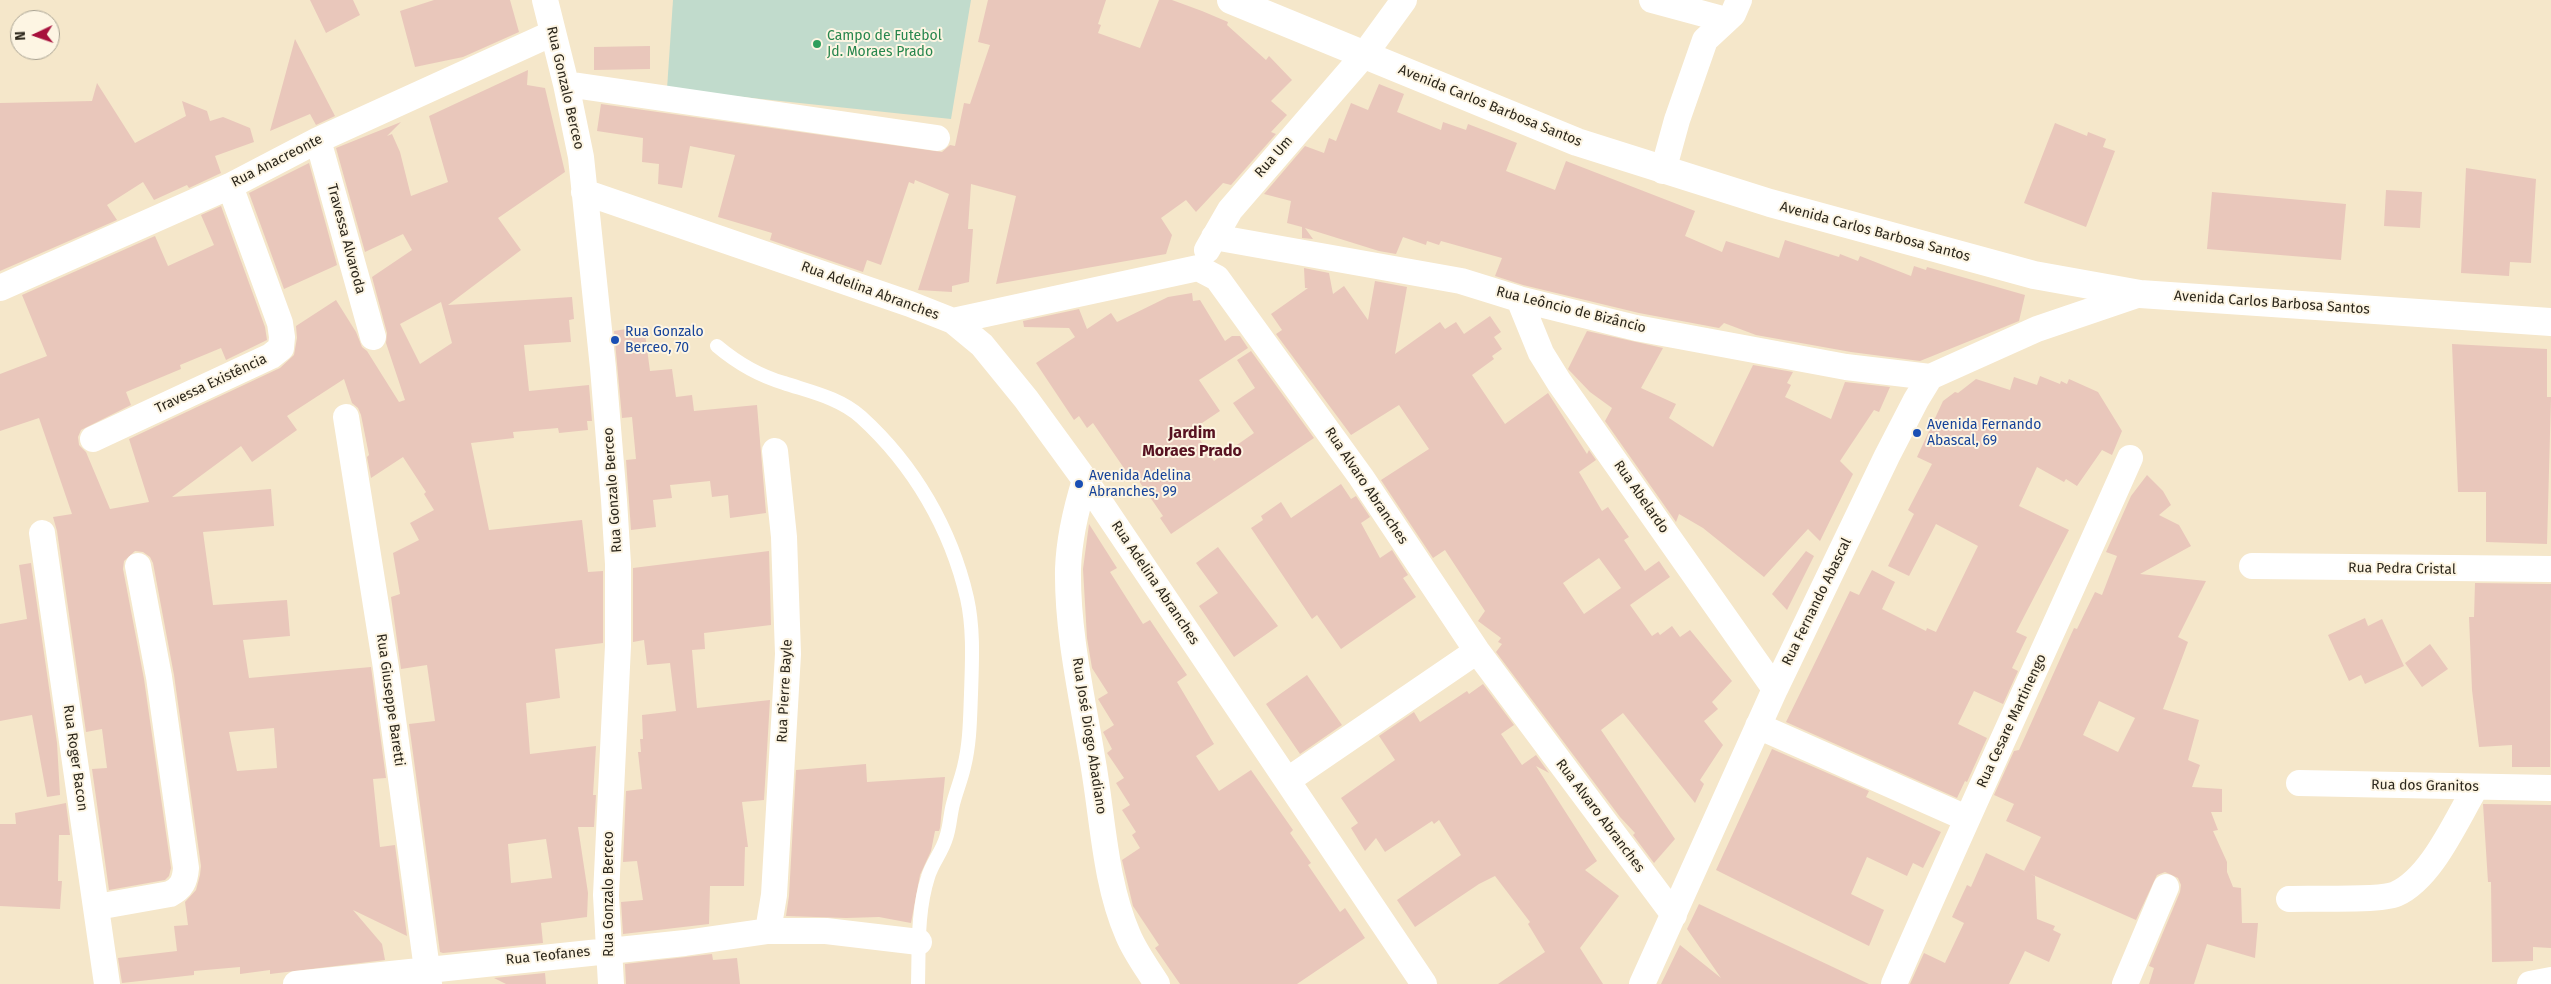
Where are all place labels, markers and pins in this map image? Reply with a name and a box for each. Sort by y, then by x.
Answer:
place label: Campo de Futebol Jd. Moraes Prado [827,28,942,60]
marker: Campo de Futebol Jd. Moraes Prado [811,38,823,50]
place label: Rua Gonzalo Berceo, 70 [625,324,704,357]
marker: Rua Gonzalo Berceo, 70 [609,334,621,346]
place label: Avenida Fernando Abascal, 69 [1927,417,2041,450]
marker: Avenida Fernando Abascal, 69 [1911,427,1923,439]
place label: Avenida Adelina Abranches, 99 [1089,468,1191,501]
marker: Avenida Adelina Abranches, 99 [1073,478,1085,490]

